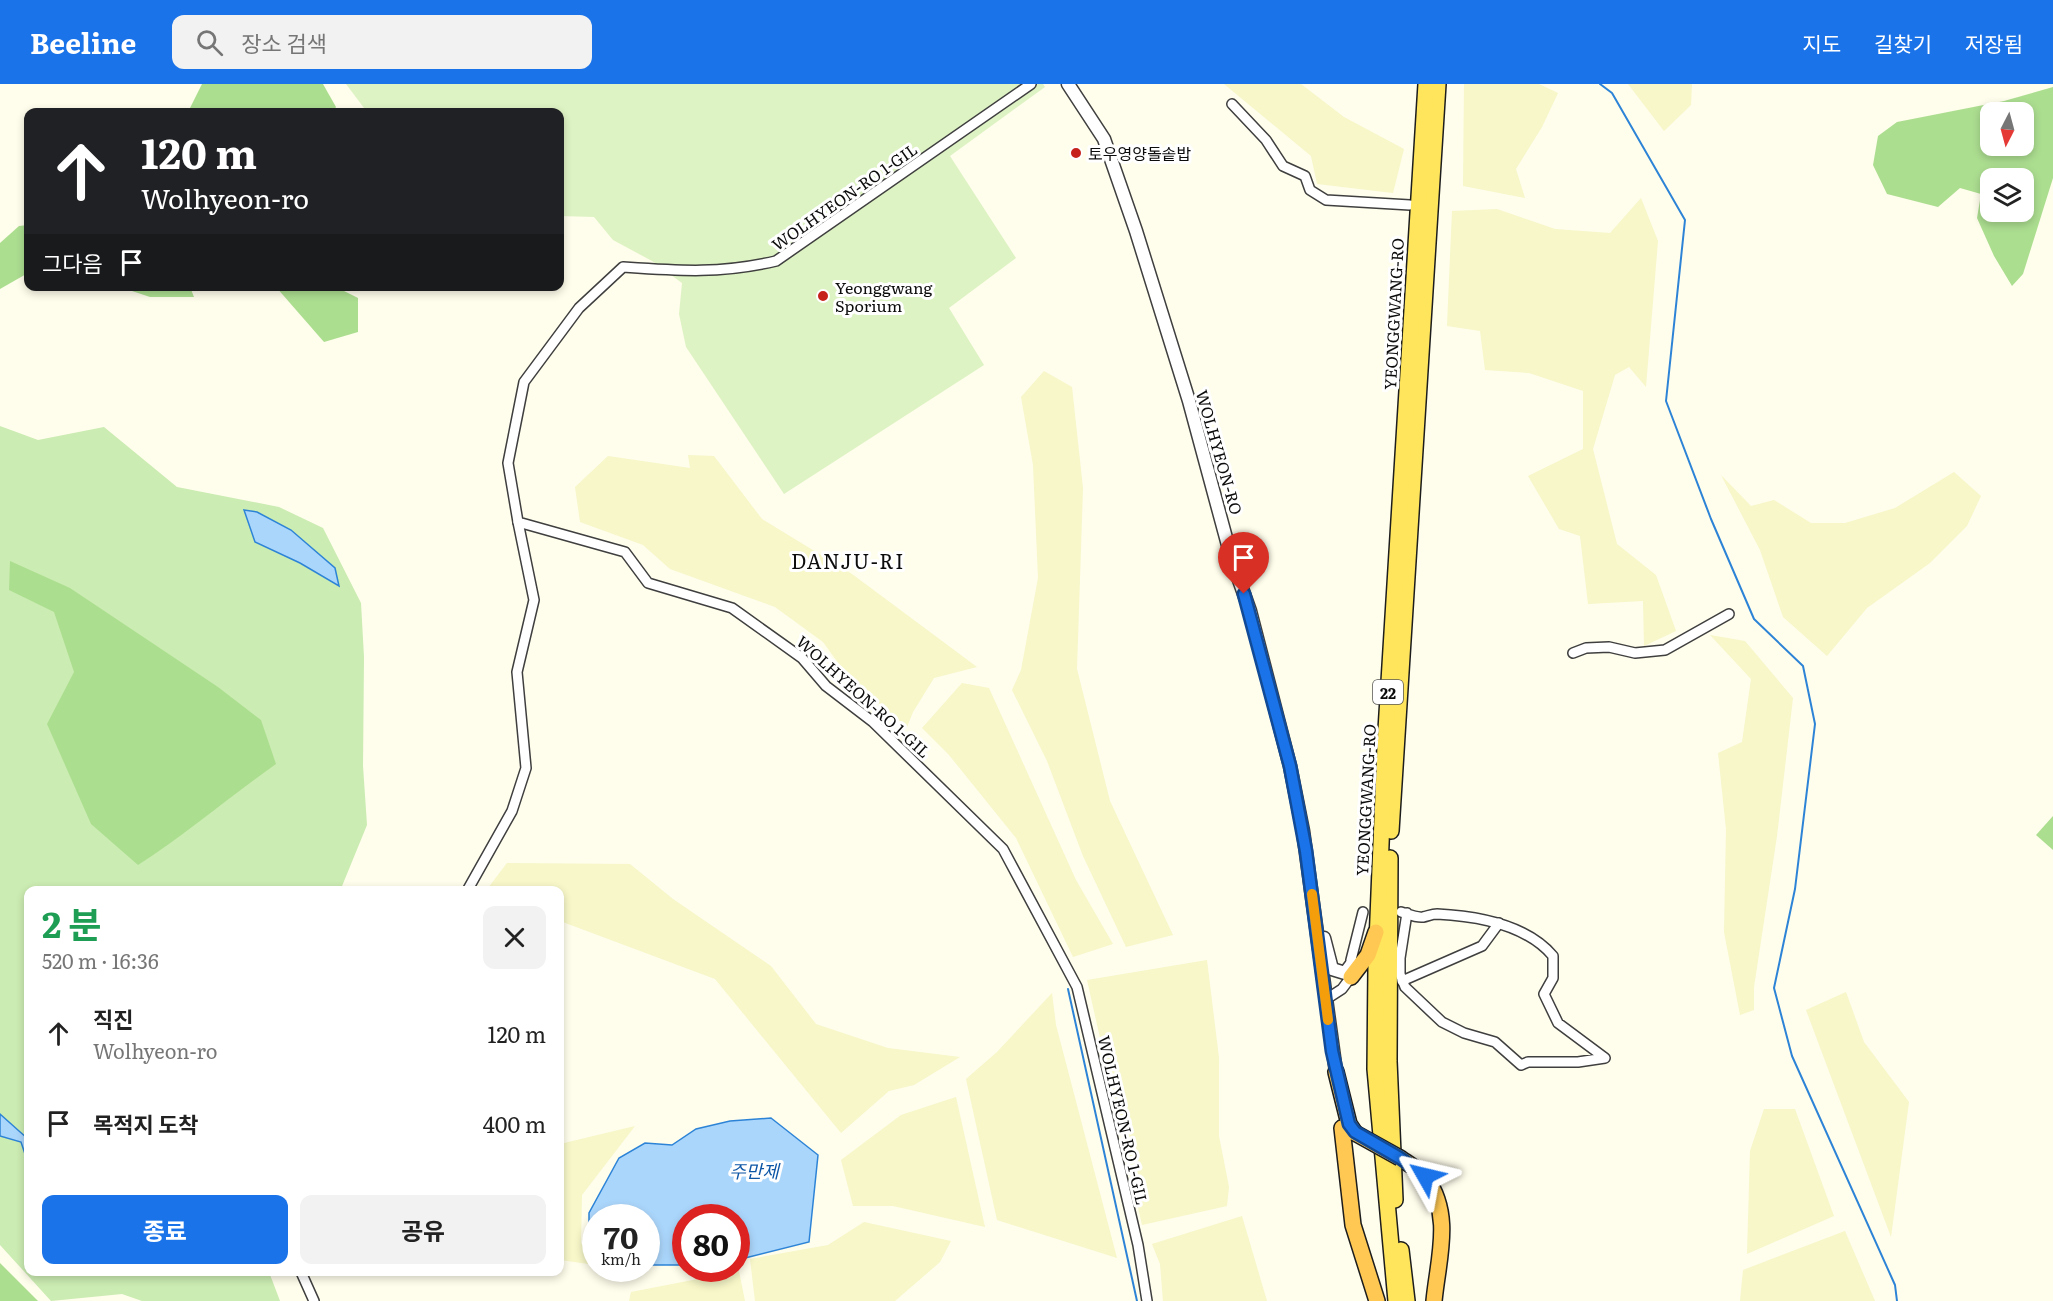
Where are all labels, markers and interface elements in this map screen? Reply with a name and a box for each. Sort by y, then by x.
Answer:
search box [172,15,592,69]
text: Beeline [30,21,136,63]
icon: search [193,26,226,59]
text: 장소 검색 [241,26,327,59]
text: 지도 [1802,27,1841,58]
text: 길찾기 [1874,27,1932,58]
text: 저장됨 [1965,27,2023,58]
north arrow [1980,102,2034,156]
map controls [1980,102,2034,222]
text: 120 m [141,120,257,182]
icon: ahead [42,132,120,210]
street label: WOLHYEON-RO 1-GIL [766,137,922,255]
place label: 토우영양돌솥밥 [1088,141,1191,165]
marker: 토우영양돌솥밥 [1069,146,1083,160]
button: layers [1980,168,2034,222]
text: Wolhyeon-ro [141,177,309,217]
street label: YEONGGWANG-RO [1377,237,1409,391]
text: 그다음 [42,246,103,279]
icon: arrive [115,246,148,279]
place label: Yeonggwang Sporium [835,275,933,317]
marker: Yeonggwang Sporium [816,289,830,303]
street label: WOLHYEON-RO [1191,387,1249,517]
pin [1218,532,1269,594]
icon: arrive [1227,541,1260,574]
district label: DANJU-RI [791,545,905,575]
street label: WOLHYEON-RO 1-GIL [792,629,936,763]
road number: 22 [1373,680,1403,704]
street label: YEONGGWANG-RO [1349,723,1381,877]
text: 2 분 [42,896,102,949]
button: close [483,906,546,969]
text: 520 m · 16:36 [42,945,159,975]
text: 직진 [93,1002,133,1035]
icon: ahead [42,1017,75,1050]
text: 120 m [487,1017,546,1050]
street label: WOLHYEON-RO 1-GIL [1093,1033,1155,1207]
text: Wolhyeon-ro [93,1035,218,1065]
icon: arrive [42,1107,75,1140]
text: 목적지 도착 [93,1107,199,1140]
text: 400 m [483,1107,546,1140]
position arrow [1393,1144,1457,1208]
water label: 주만제 [729,1157,781,1184]
button: 종료 [42,1195,288,1264]
button: 공유 [300,1195,546,1264]
speed limit sign: 80 [672,1204,750,1282]
text: 70 [604,1214,638,1258]
text: km/h [601,1247,641,1270]

